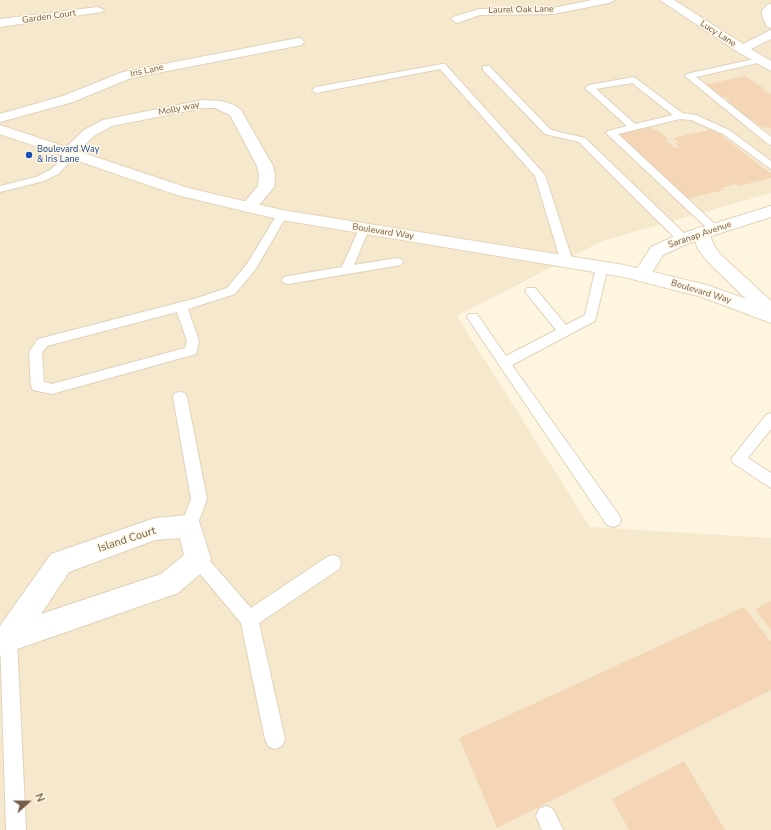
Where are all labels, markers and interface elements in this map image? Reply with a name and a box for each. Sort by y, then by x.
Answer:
street label: Laurel Oak Lane [488,4,554,16]
street label: Garden Court [21,8,77,26]
street label: Lucy Lane [698,18,738,50]
street label: Iris Lane [129,62,165,80]
street label: Molly way [158,100,200,118]
place label: Boulevard Way & Iris Lane [37,145,99,166]
marker: Boulevard Way & Iris Lane [24,150,34,160]
street label: Saranap Avenue [667,219,733,251]
street label: Boulevard Way [351,222,415,242]
street label: Boulevard Way [670,278,732,306]
street label: Island Court [96,524,158,556]
north arrow [8,782,48,822]
text: N [31,791,48,804]

